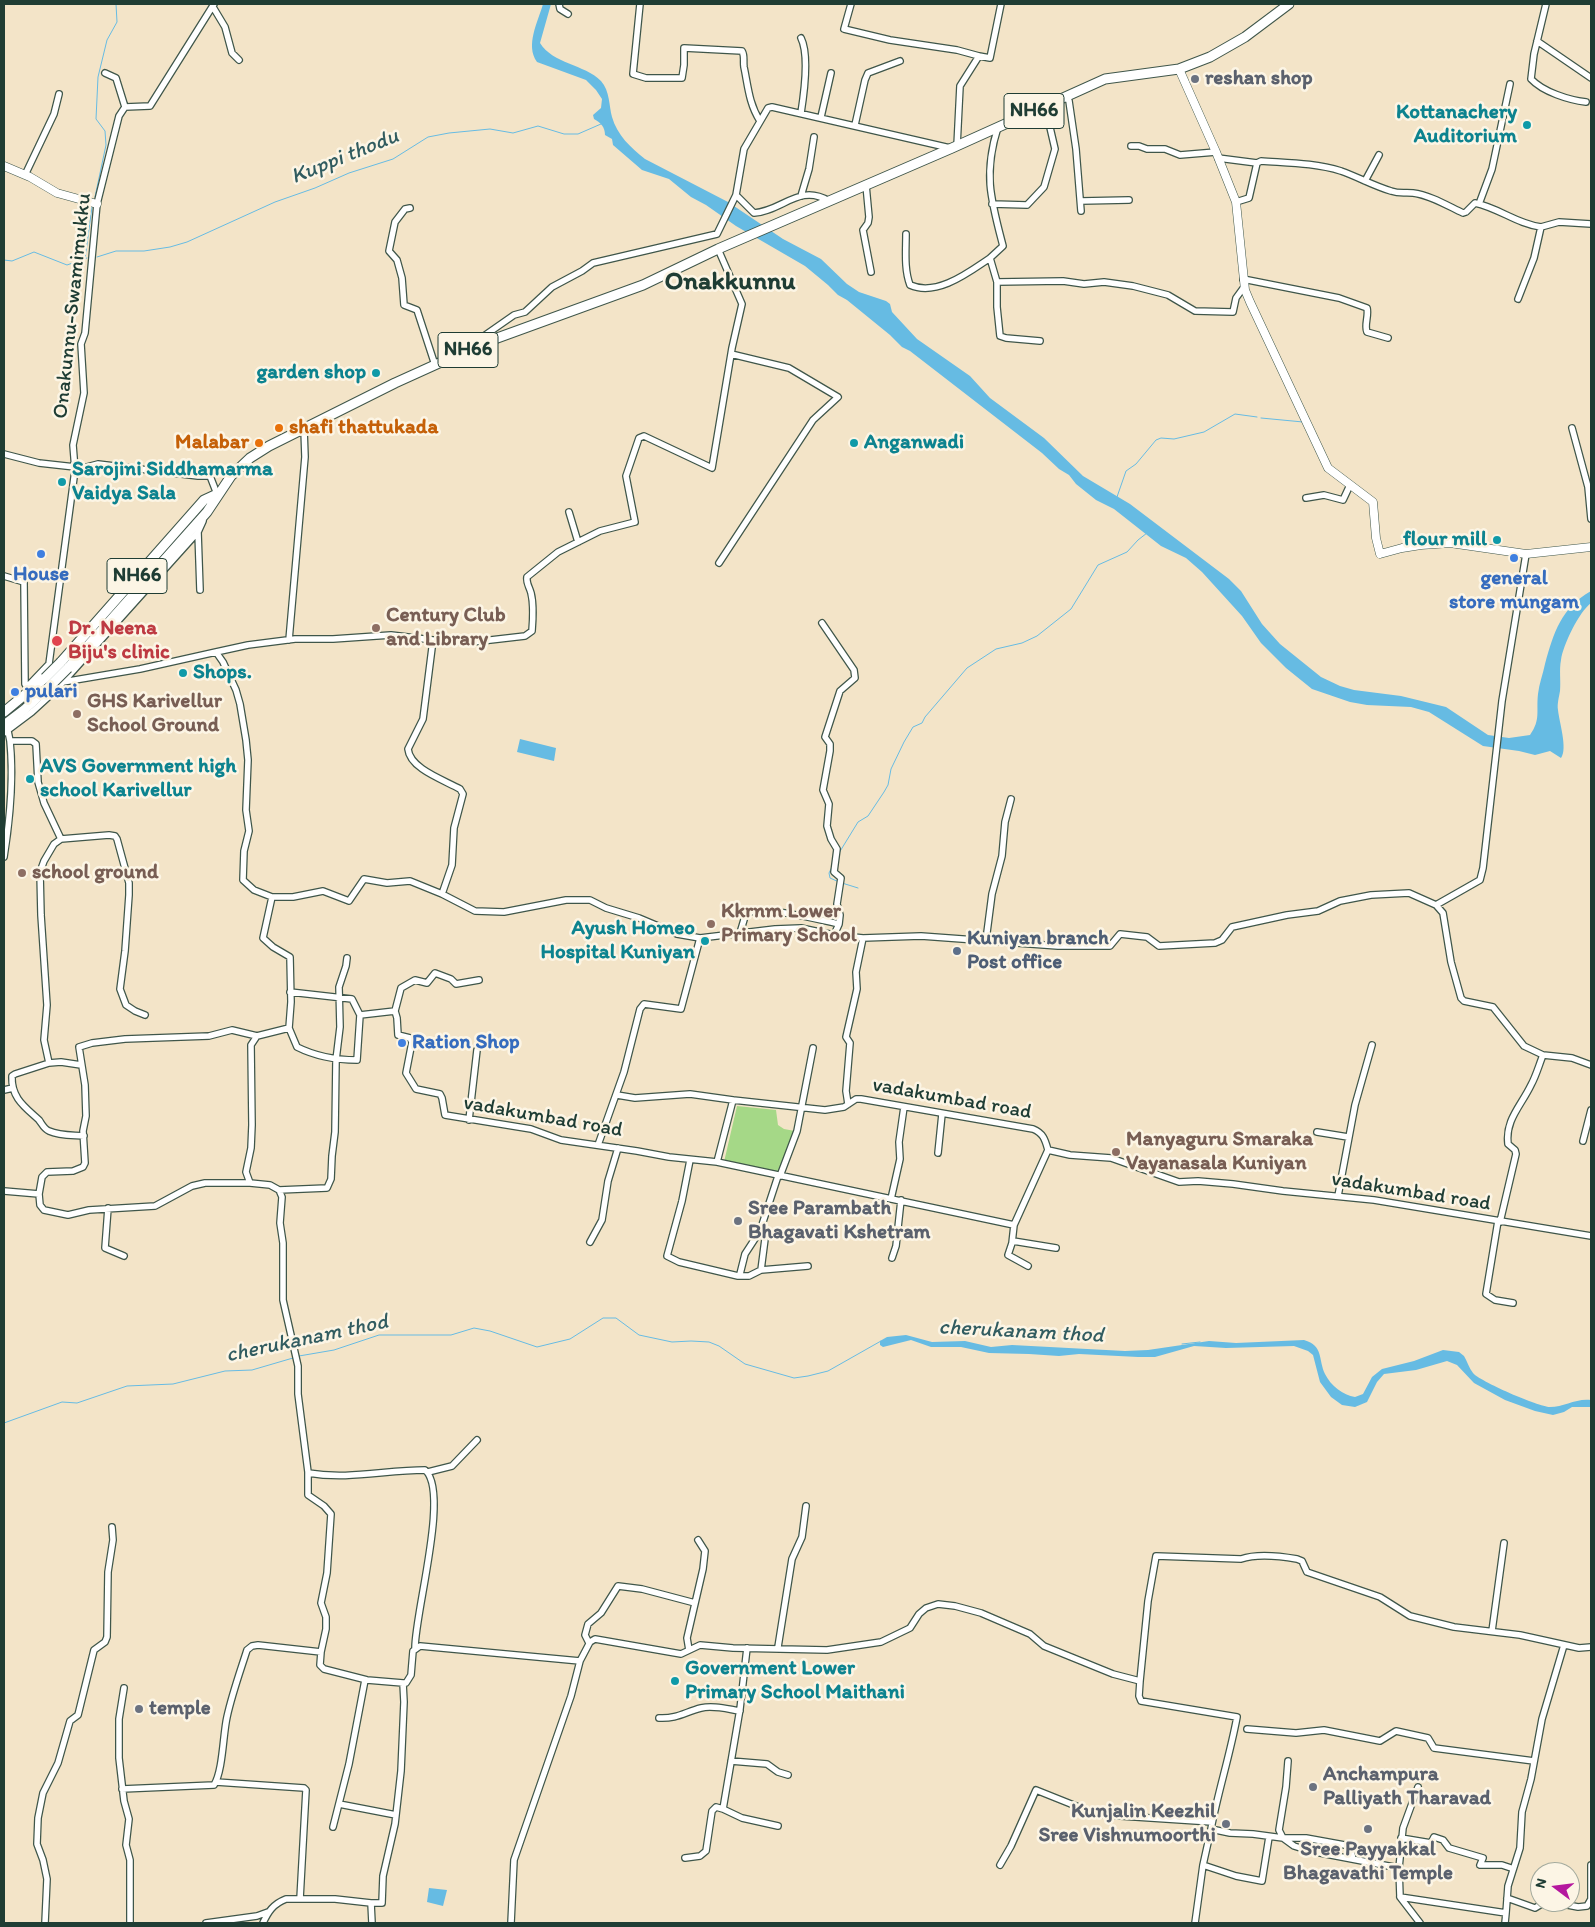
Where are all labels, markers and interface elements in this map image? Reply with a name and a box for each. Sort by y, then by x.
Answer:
place label: reshan shop [1205,66,1313,92]
marker: reshan shop [1189,73,1201,85]
road number: NH66 [1004,94,1064,128]
place label: Kottanachery Auditorium [1396,100,1517,150]
marker: Kottanachery Auditorium [1521,119,1533,131]
water label: Kuppi thodu [287,123,403,191]
street label: Onakunnu-Swamimukku [49,192,97,420]
district label: Onakkunnu [665,266,795,298]
road number: NH66 [438,332,498,368]
place label: garden shop [256,360,366,386]
marker: garden shop [370,367,382,379]
place label: shafi thattukada [289,415,438,441]
marker: shafi thattukada [273,422,285,434]
place label: Malabar [175,430,249,456]
place label: Anganwadi [864,430,964,456]
marker: Malabar [253,437,265,449]
marker: Anganwadi [848,437,860,449]
place label: Sarojini Siddhamarma Vaidya Sala [72,457,273,507]
marker: Sarojini Siddhamarma Vaidya Sala [56,476,68,488]
place label: flour mill [1403,527,1487,553]
marker: flour mill [1491,534,1503,546]
marker: House [35,548,47,560]
marker: general store mungam [1508,552,1520,564]
road number: NH66 [107,558,167,594]
place label: House [13,562,69,588]
place label: general store mungam [1449,566,1579,616]
place label: Century Club and Library [386,603,506,653]
place label: Dr. Neena Biju's clinic [68,616,170,666]
marker: Century Club and Library [370,622,382,634]
marker: Dr. Neena Biju's clinic [50,634,64,648]
place label: Shops. [193,660,252,686]
marker: Shops. [177,667,189,679]
place label: pulari [25,679,78,705]
marker: pulari [9,686,21,698]
place label: GHS Karivellur School Ground [87,689,222,739]
marker: GHS Karivellur School Ground [71,708,83,720]
place label: AVS Government high school Karivellur [40,754,236,804]
marker: AVS Government high school Karivellur [24,773,36,785]
place label: school ground [32,860,159,886]
marker: school ground [16,867,28,879]
place label: Kkrnm Lower Primary School [721,899,857,949]
place label: Ayush Homeo Hospital Kuniyan [541,916,695,966]
marker: Kkrnm Lower Primary School [705,918,717,930]
place label: Kuniyan branch Post office [967,926,1109,976]
marker: Ayush Homeo Hospital Kuniyan [699,935,711,947]
marker: Kuniyan branch Post office [951,945,963,957]
place label: Ration Shop [412,1030,520,1056]
marker: Ration Shop [396,1037,408,1049]
street label: vadakumbad road [871,1073,1033,1125]
street label: vadakumbad road [462,1091,624,1143]
place label: Manyaguru Smaraka Vayanasala Kuniyan [1126,1127,1313,1177]
marker: Manyaguru Smaraka Vayanasala Kuniyan [1110,1146,1122,1158]
street label: vadakumbad road [1330,1167,1492,1217]
place label: Sree Parambath Bhagavati Kshetram [748,1196,930,1246]
marker: Sree Parambath Bhagavati Kshetram [732,1215,744,1227]
water label: cherukanam thod [224,1309,390,1369]
water label: cherukanam thod [938,1315,1104,1349]
place label: Government Lower Primary School Maithani [685,1656,905,1706]
marker: Government Lower Primary School Maithani [669,1675,681,1687]
place label: temple [149,1696,211,1722]
marker: temple [133,1703,145,1715]
place label: Anchampura Palliyath Tharavad [1323,1762,1491,1812]
marker: Anchampura Palliyath Tharavad [1307,1781,1319,1793]
place label: Kunjalin Keezhil Sree Vishnumoorthi [1038,1799,1216,1849]
marker: Kunjalin Keezhil Sree Vishnumoorthi [1220,1818,1232,1830]
marker: Sree Payyakkal Bhagavathi Temple [1362,1823,1374,1835]
place label: Sree Payyakkal Bhagavathi Temple [1283,1837,1453,1887]
north arrow [1530,1862,1580,1912]
text: N [1532,1876,1550,1890]

